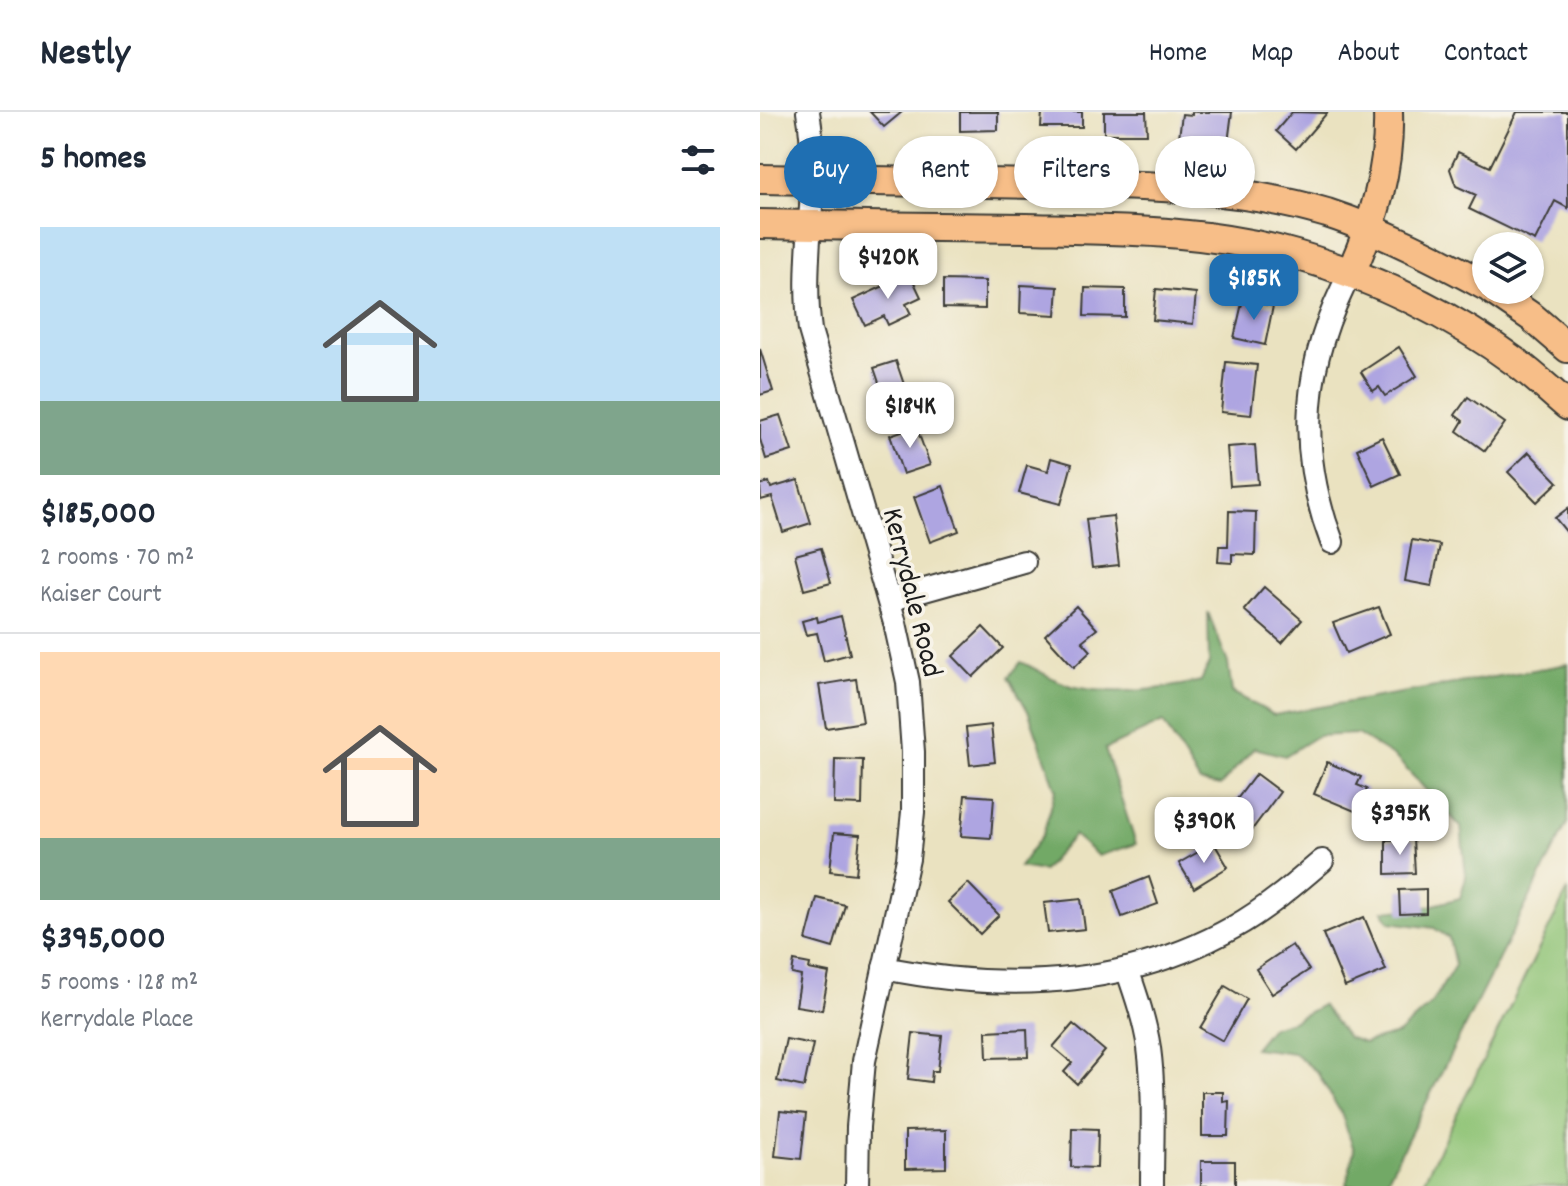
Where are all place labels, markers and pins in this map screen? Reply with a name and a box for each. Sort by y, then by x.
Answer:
pin: $420K [832,233,944,301]
pin: $185K [1198,254,1310,322]
pin: $184K [854,382,966,450]
pin: $395K [1344,789,1456,857]
pin: $390K [1148,797,1260,865]

